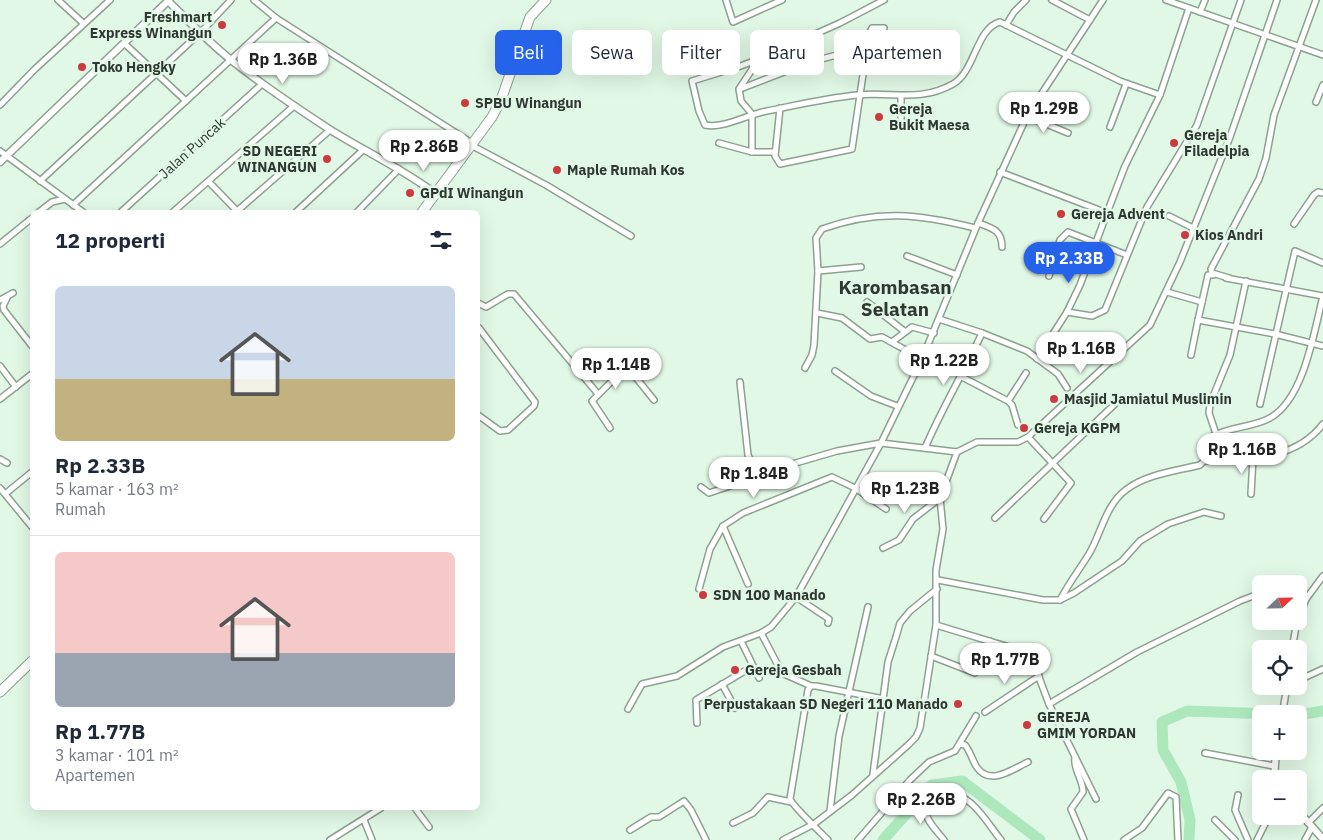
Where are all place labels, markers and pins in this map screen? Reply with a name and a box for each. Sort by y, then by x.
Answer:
place label: Freshmart Express Winangun [90,8,212,42]
marker: Freshmart Express Winangun [216,19,228,31]
pin: Rp 1.36B [231,42,335,85]
place label: Toko Hengky [92,58,176,76]
marker: Toko Hengky [76,61,88,73]
pin: Rp 1.29B [992,92,1096,134]
place label: SPBU Winangun [475,94,582,112]
marker: SPBU Winangun [459,97,471,109]
place label: Gereja Bukit Maesa [889,100,970,134]
marker: Gereja Bukit Maesa [873,111,885,123]
place label: Gereja Filadelpia [1184,126,1250,160]
pin: Rp 2.86B [372,130,476,172]
marker: Gereja Filadelpia [1168,137,1180,149]
place label: SD NEGERI WINANGUN [238,142,317,176]
marker: SD NEGERI WINANGUN [321,153,333,165]
place label: Maple Rumah Kos [567,161,685,179]
marker: Maple Rumah Kos [551,164,563,176]
place label: GPdI Winangun [420,184,523,202]
marker: GPdI Winangun [404,187,416,199]
place label: Gereja Advent [1071,205,1165,223]
marker: Gereja Advent [1055,208,1067,220]
place label: Kios Andri [1195,226,1263,244]
marker: Kios Andri [1179,229,1191,241]
pin: Rp 2.33B [1017,242,1121,284]
pin: Rp 1.16B [1029,332,1133,374]
pin: Rp 1.22B [892,344,996,386]
pin: Rp 1.14B [564,348,668,390]
place label: Masjid Jamiatul Muslimin [1064,390,1232,408]
marker: Masjid Jamiatul Muslimin [1048,393,1060,405]
place label: Gereja KGPM [1034,419,1121,437]
marker: Gereja KGPM [1018,422,1030,434]
pin: Rp 1.16B [1190,432,1294,475]
pin: Rp 1.84B [702,456,806,499]
pin: Rp 1.23B [853,472,957,514]
place label: SDN 100 Manado [713,586,826,604]
marker: SDN 100 Manado [697,589,709,601]
pin: Rp 1.77B [953,642,1057,685]
place label: Gereja Gesbah [745,661,841,679]
marker: Gereja Gesbah [729,664,741,676]
place label: Perpustakaan SD Negeri 110 Manado [704,695,948,713]
marker: Perpustakaan SD Negeri 110 Manado [952,698,964,710]
place label: GEREJA GMIM YORDAN [1037,708,1136,742]
marker: GEREJA GMIM YORDAN [1021,719,1033,731]
pin: Rp 2.26B [869,782,973,825]

